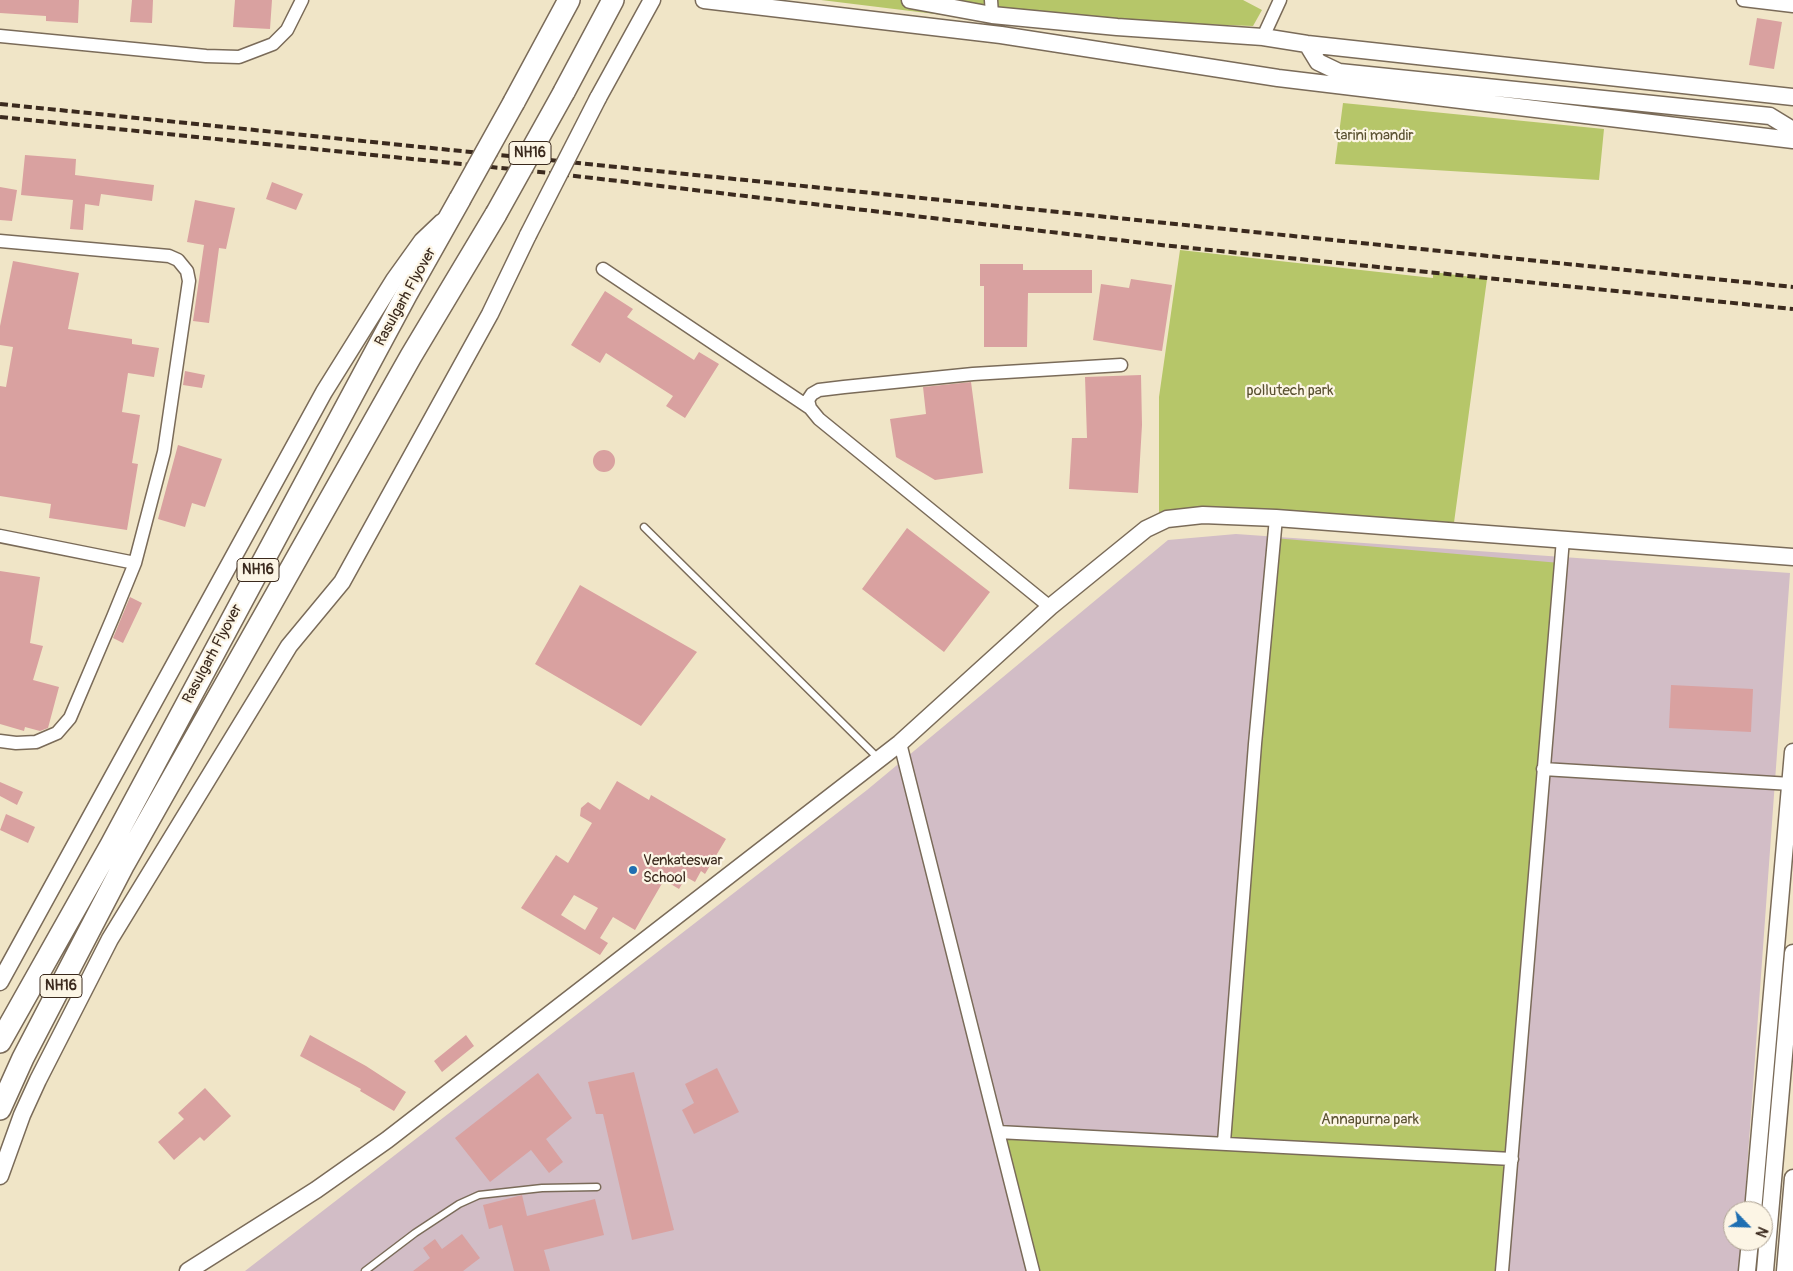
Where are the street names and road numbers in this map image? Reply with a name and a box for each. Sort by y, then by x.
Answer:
road number: NH16 [509,142,551,164]
street label: Rasulgarh Flyover [371,245,441,349]
road number: NH16 [237,558,279,582]
street label: Rasulgarh Flyover [179,601,247,707]
road number: NH16 [40,974,82,998]

